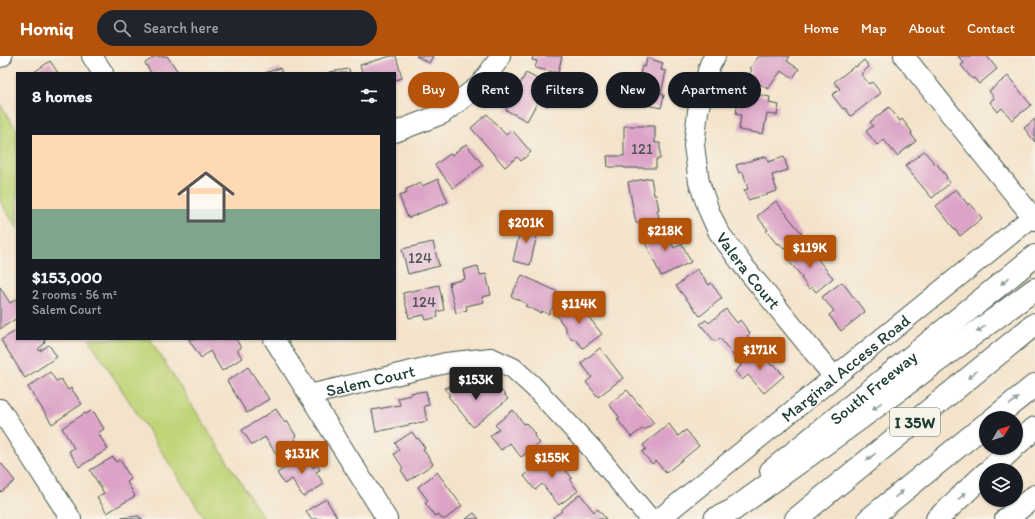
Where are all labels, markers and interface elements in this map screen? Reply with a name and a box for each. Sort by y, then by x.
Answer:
search box [97,10,377,46]
text: Homiq [20,17,73,40]
icon: search [111,17,133,39]
text: Search here [143,19,219,37]
text: Home [804,20,839,37]
text: Map [861,20,887,37]
text: About [909,20,945,37]
text: Contact [967,20,1015,37]
chip: Buy [408,72,459,108]
chip: Rent [467,72,523,108]
chip: Filters [531,72,598,108]
chip: New [606,72,660,108]
chip: Apartment [668,72,761,108]
icon: filters [358,85,380,107]
text: 8 homes [32,86,92,106]
house number: 121 [631,140,653,158]
icon: home [170,161,242,233]
pin: $201K [498,210,554,244]
text: $201K [508,215,544,230]
pin: $218K [637,218,693,252]
text: $218K [648,223,682,238]
street label: Valera Court [712,228,785,313]
pin: $119K [782,235,838,269]
text: $119K [793,240,827,255]
house number: 124 [408,249,432,267]
text: $153,000 [32,267,102,287]
one-way arrow [999,276,1010,285]
text: 2 rooms · 56 m² [32,287,117,302]
pin: $114K [551,291,607,325]
house number: 124 [412,293,436,311]
text: $114K [562,296,596,311]
text: Salem Court [32,302,102,317]
street label: Marginal Access Road [777,309,915,426]
one-way arrow [976,325,987,333]
pin: $171K [732,337,788,371]
text: $171K [743,342,777,357]
street label: South Freeway [826,346,921,429]
street label: Salem Court [324,361,417,401]
pin: $153K [448,367,504,401]
one-way arrow [967,371,978,380]
text: $153K [459,372,493,387]
one-way arrow [1009,397,1020,406]
one-way arrow [871,402,882,410]
road number: I 35W [890,408,940,436]
north arrow [979,411,1023,455]
map controls [979,411,1023,507]
pin: $131K [274,441,330,475]
pin: $155K [524,445,580,479]
text: $131K [285,446,319,461]
text: $155K [535,450,569,465]
one-way arrow [866,453,877,462]
button: layers [979,463,1023,507]
one-way arrow [894,490,905,499]
one-way arrow [957,492,966,501]

